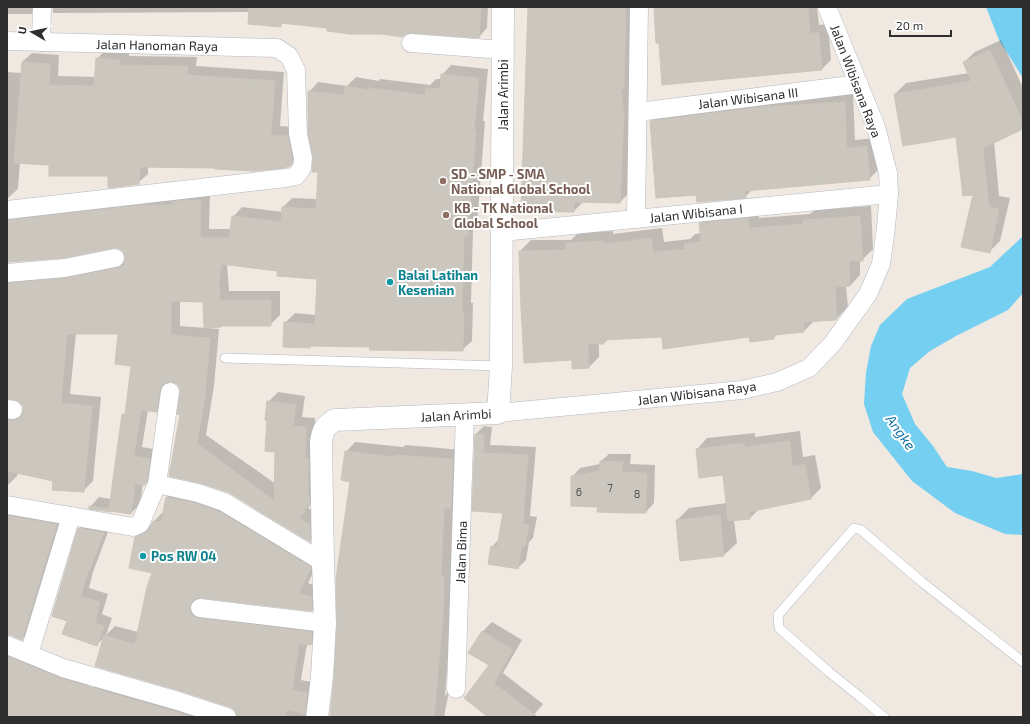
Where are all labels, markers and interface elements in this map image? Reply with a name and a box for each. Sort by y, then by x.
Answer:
north arrow [12,12,52,52]
scale bar [890,12,951,38]
text: 20 m [896,18,923,32]
street label: Jalan Wibisana Raya [827,22,885,140]
text: U [15,26,29,35]
street label: Jalan Hanoman Raya [96,36,218,54]
street label: Jalan Arimbi [495,59,511,131]
street label: Jalan Wibisana III [697,84,799,112]
place label: SD - SMP - SMA National Global School [451,166,591,197]
marker: SD - SMP - SMA National Global School [438,176,448,186]
place label: KB - TK National Global School [454,200,554,231]
street label: Jalan Wibisana I [649,200,743,226]
marker: KB - TK National Global School [441,210,451,220]
place label: Balai Latihan Kesenian [398,267,478,298]
marker: Balai Latihan Kesenian [385,277,395,287]
street label: Jalan Wibisana Raya [637,378,757,408]
street label: Jalan Arimbi [420,405,492,425]
water label: Angke [882,410,920,453]
house number: 7 [607,481,613,494]
house number: 6 [576,485,582,498]
house number: 8 [634,487,640,500]
street label: Jalan Bima [452,520,470,584]
place label: Pos RW 04 [151,548,217,564]
marker: Pos RW 04 [138,551,148,561]

